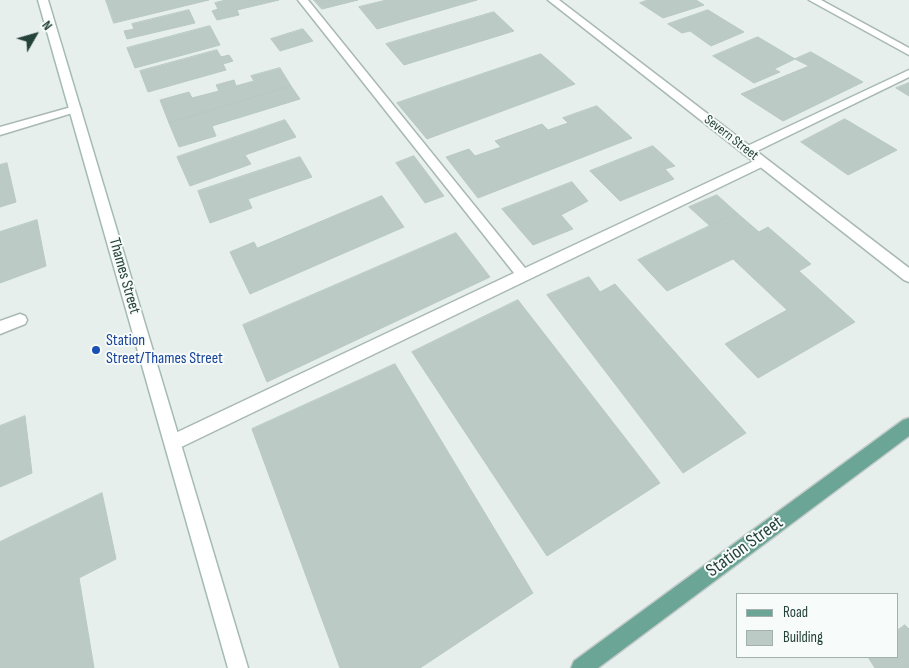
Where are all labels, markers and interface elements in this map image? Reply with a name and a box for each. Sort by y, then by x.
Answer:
north arrow [10,10,60,60]
text: N [38,17,56,34]
street label: Severn Street [701,112,761,164]
street label: Thames Street [104,236,144,316]
place label: Station Street/Thames Street [106,331,223,369]
marker: Station Street/Thames Street [90,344,102,356]
street label: Station Street [702,511,788,583]
legend [736,593,899,658]
text: Road [783,603,808,622]
text: Building [783,628,823,647]

